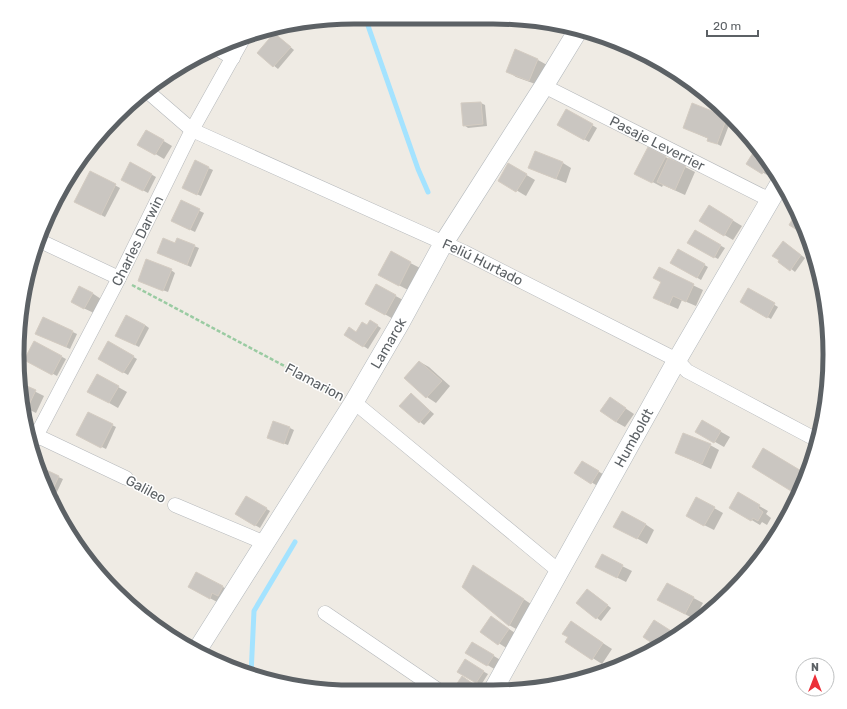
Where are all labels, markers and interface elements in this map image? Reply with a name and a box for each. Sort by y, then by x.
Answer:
scale bar [707,12,758,38]
text: 20 m [713,19,741,33]
street label: Pasaje Leverrier [607,113,708,175]
street label: Charles Darwin [108,193,167,289]
street label: Feliú Hurtado [440,235,526,290]
street label: Lamarck [367,314,411,372]
street label: Flamarion [282,360,347,405]
street label: Humboldt [611,405,657,470]
street label: Galileo [123,472,169,507]
north arrow [795,657,835,697]
text: N [811,661,819,674]

